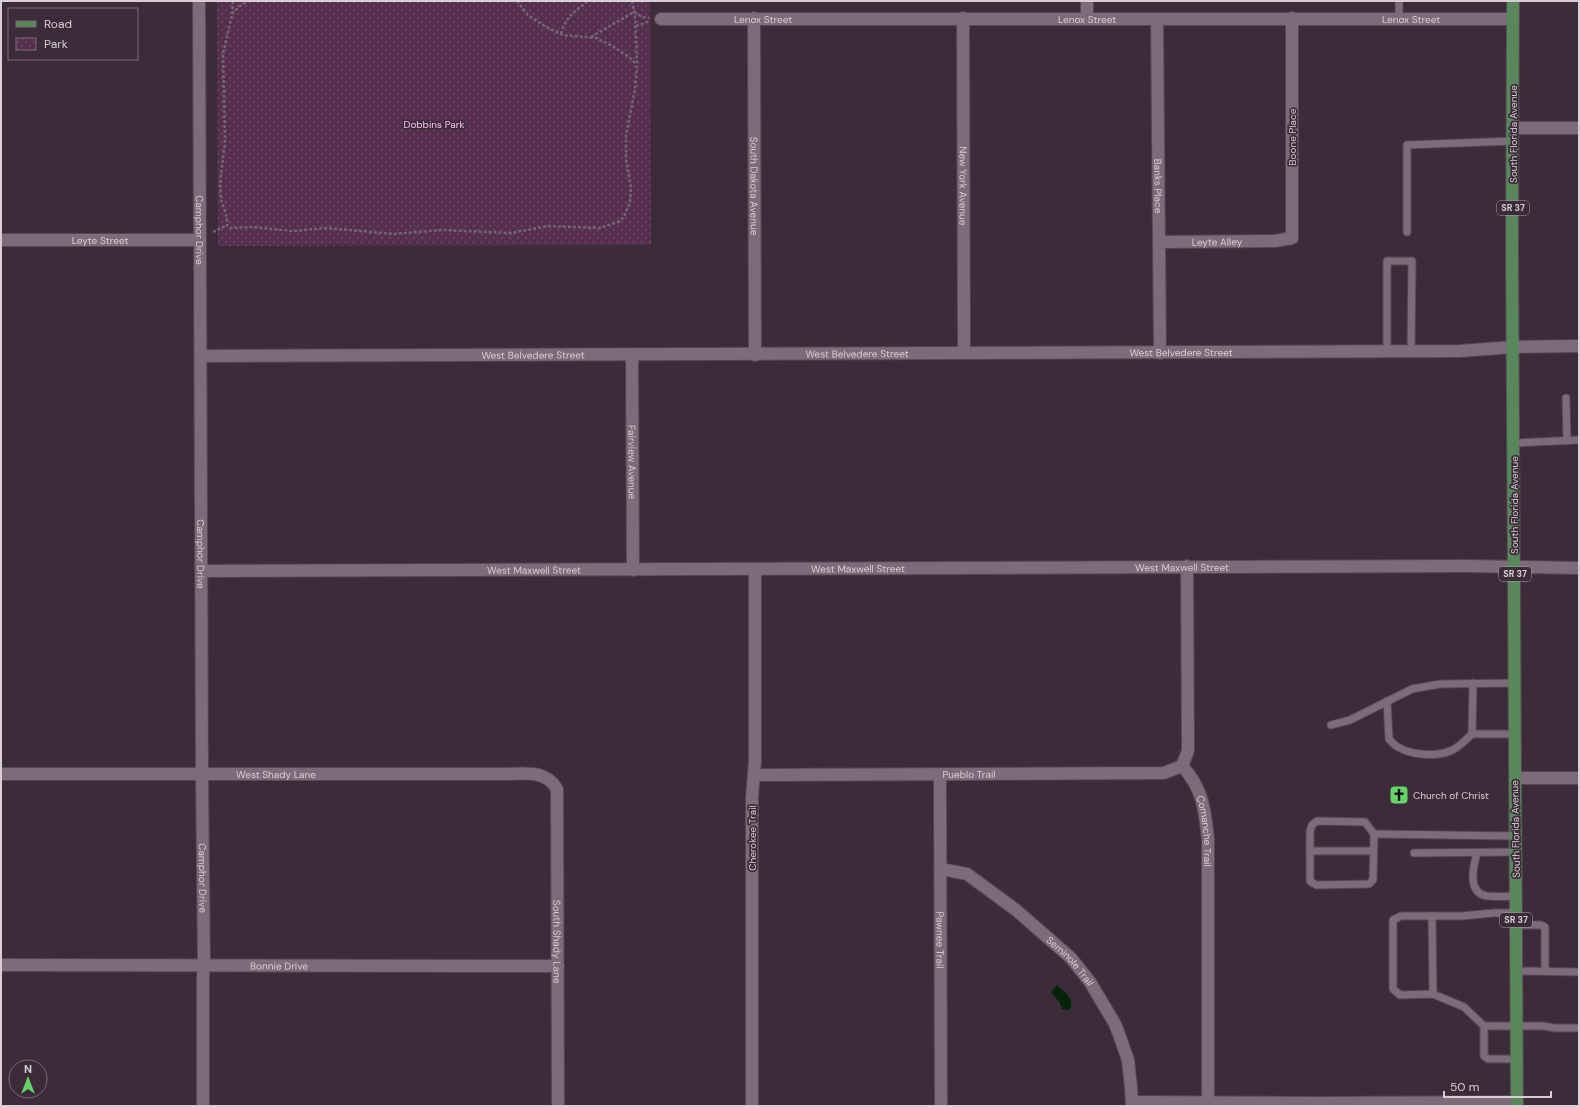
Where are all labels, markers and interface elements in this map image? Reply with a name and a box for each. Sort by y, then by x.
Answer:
legend [8,8,138,60]
street label: Lenox Street [734,13,792,26]
street label: Lenox Street [1058,13,1116,26]
street label: Lenox Street [1382,13,1440,26]
text: Road [44,16,72,32]
text: Park [44,36,68,52]
street label: South Florida Avenue [1507,85,1520,183]
street label: Boone Place [1286,108,1299,165]
park label: Dobbins Park [404,118,464,131]
street label: South Dakota Avenue [747,137,761,236]
street label: New York Avenue [956,146,970,226]
street label: Banks Place [1151,159,1165,214]
street label: Camphor Drive [193,195,206,265]
road number: SR 37 [1497,201,1529,215]
street label: Leyte Street [72,234,128,247]
street label: Leyte Alley [1192,235,1243,249]
street label: West Belvedere Street [1129,346,1233,359]
street label: West Belvedere Street [805,347,909,361]
street label: West Belvedere Street [481,348,585,362]
street label: Fairview Avenue [625,425,639,499]
street label: South Florida Avenue [1508,456,1521,554]
street label: Camphor Drive [194,519,207,589]
street label: West Maxwell Street [1135,561,1229,574]
street label: West Maxwell Street [811,562,905,576]
street label: West Maxwell Street [487,564,581,577]
road number: SR 37 [1499,567,1531,581]
street label: West Shady Lane [236,768,316,781]
street label: Pueblo Trail [942,768,996,781]
street label: South Florida Avenue [1508,780,1523,878]
church icon: Church of Christ [1388,784,1410,806]
place label: Church of Christ [1413,789,1489,802]
street label: Comanche Trail [1194,794,1214,867]
street label: Cherokee Trail [746,805,759,871]
street label: Camphor Drive [196,843,209,913]
street label: South Shady Lane [550,900,564,984]
street label: Pawnee Trail [933,911,947,969]
road number: SR 37 [1500,913,1532,927]
street label: Seminole Trail [1044,934,1097,988]
street label: Bonnie Drive [250,959,308,973]
north arrow [8,1059,48,1099]
text: N [24,1062,32,1076]
scale bar [1444,1073,1551,1099]
text: 50 m [1450,1079,1479,1095]

